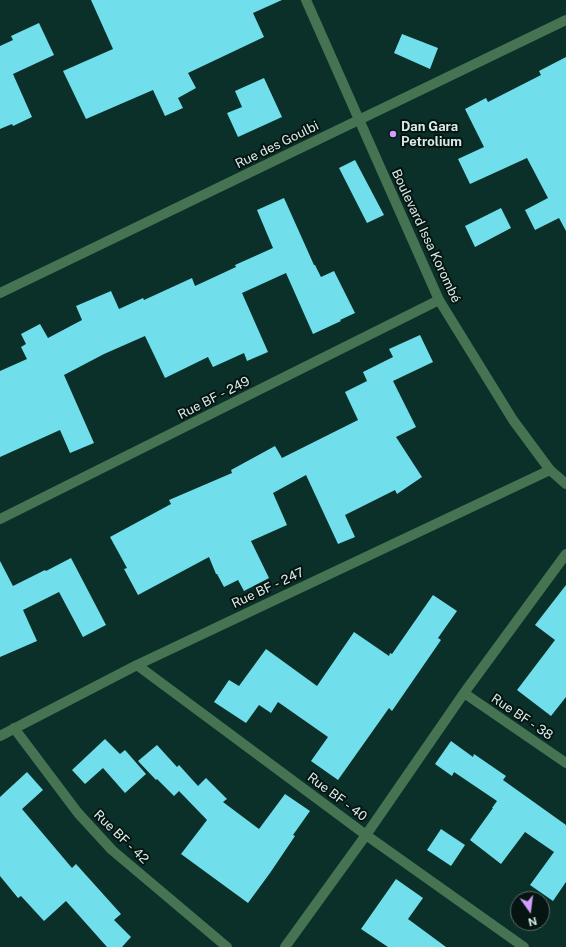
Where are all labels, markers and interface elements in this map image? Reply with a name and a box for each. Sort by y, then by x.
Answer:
street label: Rue des Goulbi [233,118,321,172]
place label: Dan Gara Petrolium [401,119,462,150]
marker: Dan Gara Petrolium [388,129,398,139]
street label: Boulevard Issa Korombé [388,167,464,305]
street label: Rue BF - 249 [175,373,253,423]
street label: Rue BF - 247 [229,564,307,612]
street label: Rue BF - 38 [488,691,556,743]
street label: Rue BF - 40 [304,770,370,824]
street label: Rue BF - 42 [90,807,152,867]
north arrow [510,891,550,931]
text: N [527,915,538,929]

